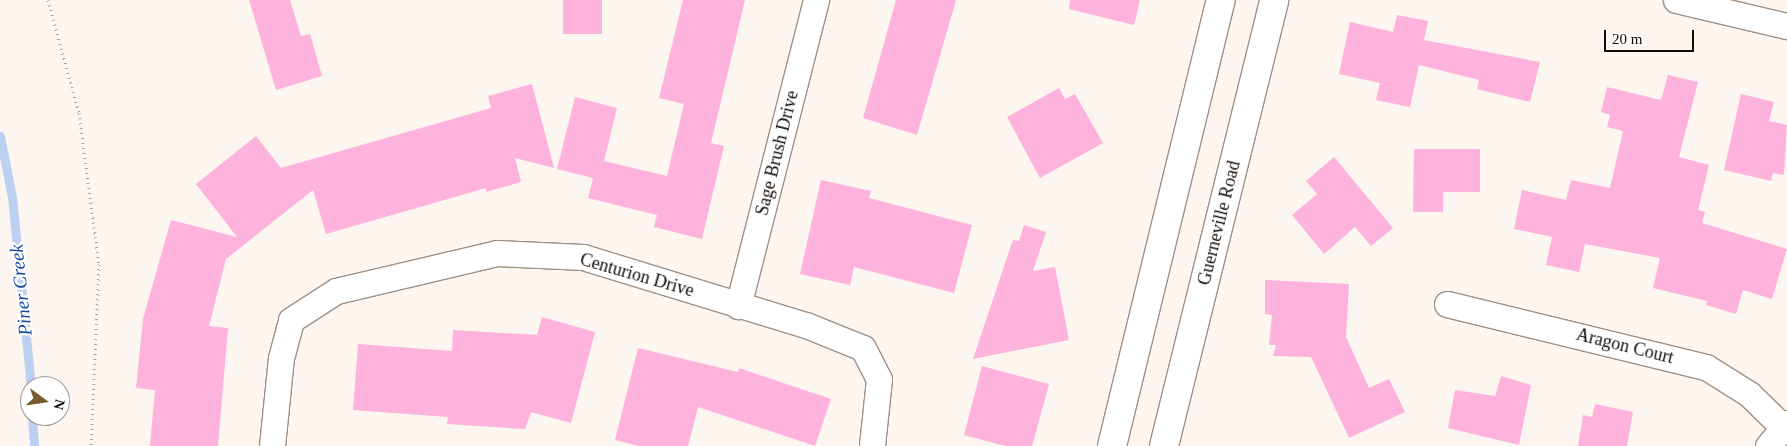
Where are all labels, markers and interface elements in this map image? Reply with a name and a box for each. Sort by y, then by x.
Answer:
scale bar [1607,20,1697,52]
text: 20 m [1612,31,1642,47]
street label: Sage Brush Drive [751,88,803,218]
street label: Guerneville Road [1193,159,1245,287]
water label: Piner Creek [5,243,37,337]
street label: Centurion Drive [578,248,696,302]
street label: Aragon Court [1574,323,1676,369]
north arrow [20,376,70,426]
text: N [51,398,68,411]

